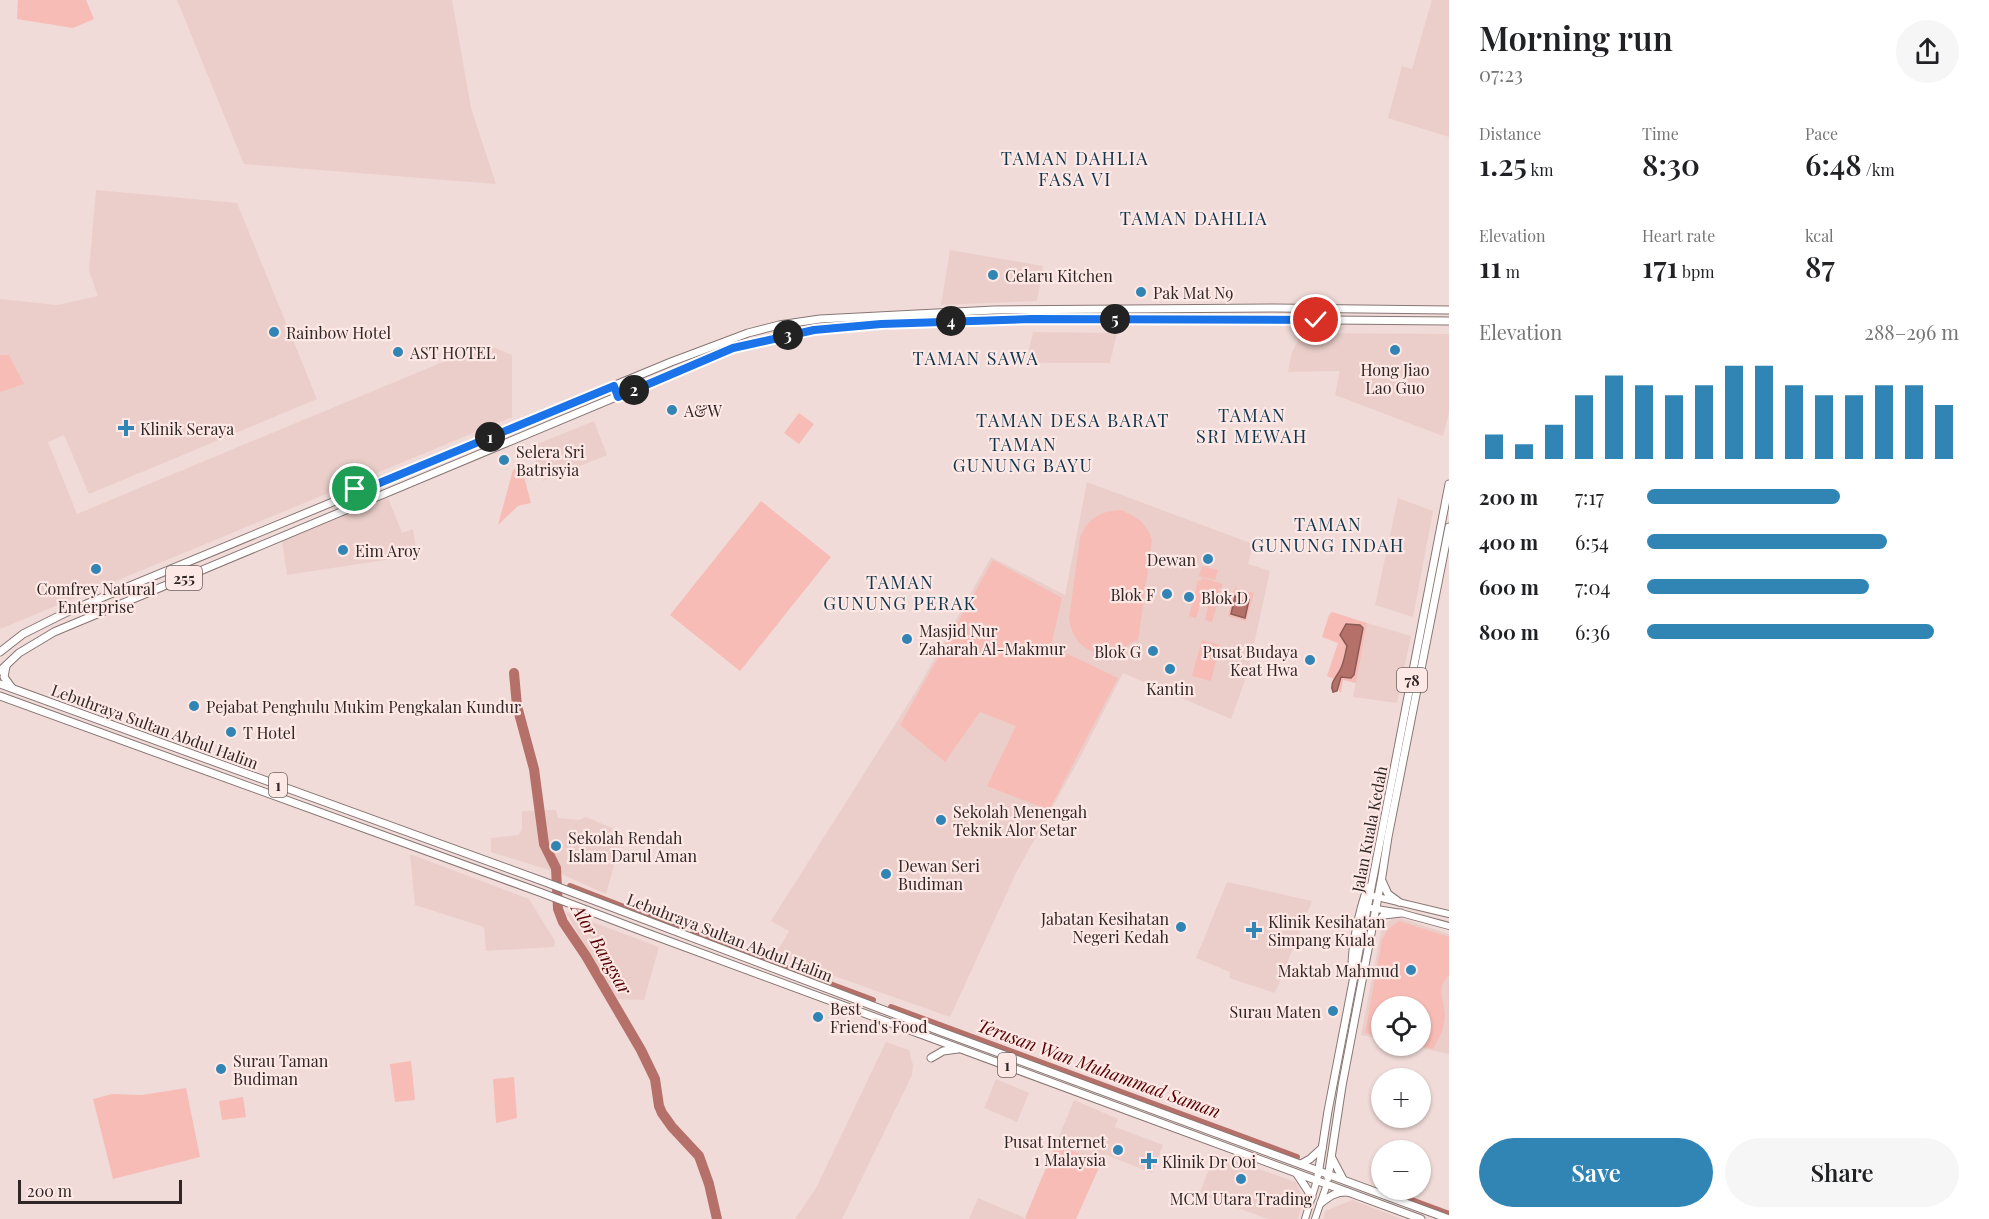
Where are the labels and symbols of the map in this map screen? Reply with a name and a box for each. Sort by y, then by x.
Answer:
district label: TAMAN DAHLIA FASA VI [1001,146,1149,191]
district label: TAMAN DAHLIA [1120,206,1268,230]
place label: Celaru Kitchen [1005,265,1113,286]
marker: Celaru Kitchen [986,268,1000,282]
place label: Pak Mat N9 [1153,282,1233,303]
marker: Pak Mat N9 [1134,285,1148,299]
pin [1290,294,1341,345]
pin: 5 [1100,304,1130,334]
pin: 4 [936,306,966,336]
pin: 3 [773,320,803,350]
place label: Rainbow Hotel [286,322,391,343]
marker: Rainbow Hotel [267,325,281,339]
place label: AST HOTEL [409,342,495,363]
marker: Hong Jiao Lao Guo [1388,343,1402,357]
marker: AST HOTEL [391,345,405,359]
district label: TAMAN SAWA [913,346,1039,370]
place label: Hong Jiao Lao Guo [1361,359,1430,398]
pin: 2 [619,375,649,405]
place label: A&W [683,400,722,421]
marker: A&W [665,403,679,417]
district label: TAMAN SRI MEWAH [1196,403,1308,448]
district label: TAMAN DESA BARAT [976,408,1170,432]
place label: Klinik Seraya [140,418,234,439]
marker: Klinik Seraya [117,419,135,437]
pin: 1 [475,422,505,452]
district label: TAMAN GUNUNG BAYU [953,432,1093,477]
place label: Selera Sri Batrisyia [516,441,585,480]
marker: Selera Sri Batrisyia [497,453,511,467]
pin [329,463,380,514]
district label: TAMAN GUNUNG INDAH [1251,512,1405,557]
place label: Eim Aroy [355,540,421,561]
marker: Eim Aroy [336,543,350,557]
place label: Dewan [1147,549,1196,570]
marker: Dewan [1201,552,1215,566]
marker: Comfrey Natural Enterprise [89,562,103,576]
road number: 255 [166,566,202,590]
district label: TAMAN GUNUNG PERAK [823,570,977,615]
place label: Comfrey Natural Enterprise [36,578,156,617]
place label: Blok F [1110,584,1155,605]
marker: Blok F [1160,587,1174,601]
place label: Blok D [1201,587,1248,608]
marker: Blok D [1182,590,1196,604]
place label: Masjid Nur Zaharah Al-Makmur [919,620,1066,659]
marker: Masjid Nur Zaharah Al-Makmur [900,632,914,646]
place label: Blok G [1094,641,1141,662]
place label: Pusat Budaya Keat Hwa [1202,641,1298,680]
marker: Blok G [1146,644,1160,658]
marker: Pusat Budaya Keat Hwa [1303,653,1317,667]
marker: Kantin [1163,662,1177,676]
road number: 78 [1397,668,1427,692]
place label: Kantin [1146,678,1194,699]
street label: Lebuhraya Sultan Abdul Halim [49,679,261,773]
place label: Pejabat Penghulu Mukim Pengkalan Kundur [206,696,521,717]
marker: Pejabat Penghulu Mukim Pengkalan Kundur [187,699,201,713]
place label: T Hotel [243,722,296,743]
marker: T Hotel [224,725,238,739]
street label: Jalan Kuala Kedah [1346,763,1392,895]
road number: 1 [269,773,287,797]
place label: Sekolah Menengah Teknik Alor Setar [953,801,1088,840]
marker: Sekolah Menengah Teknik Alor Setar [934,813,948,827]
place label: Sekolah Rendah Islam Darul Aman [568,827,697,866]
marker: Sekolah Rendah Islam Darul Aman [549,839,563,853]
place label: Dewan Seri Budiman [898,855,980,894]
marker: Dewan Seri Budiman [879,867,893,881]
street label: Lebuhraya Sultan Abdul Halim [624,888,836,986]
water label: Alor Bangsar [565,898,638,1000]
place label: Jabatan Kesihatan Negeri Kedah [1040,908,1170,947]
place label: Klinik Kesihatan Simpang Kuala [1268,911,1386,950]
marker: Jabatan Kesihatan Negeri Kedah [1174,920,1188,934]
marker: Klinik Kesihatan Simpang Kuala [1245,921,1263,939]
place label: Maktab Mahmud [1278,960,1399,981]
marker: Maktab Mahmud [1404,963,1418,977]
place label: Best Friend's Food [830,998,928,1037]
place label: Surau Maten [1230,1001,1321,1022]
marker: Surau Maten [1326,1004,1340,1018]
marker: Best Friend's Food [811,1010,825,1024]
water label: Terusan Wan Muhammad Saman [974,1013,1224,1123]
place label: Surau Taman Budiman [233,1050,329,1089]
road number: 1 [998,1053,1016,1077]
marker: Surau Taman Budiman [214,1062,228,1076]
place label: Pusat Internet 1 Malaysia [1004,1131,1106,1170]
marker: Pusat Internet 1 Malaysia [1111,1143,1125,1157]
place label: Klinik Dr Ooi [1162,1151,1257,1172]
marker: Klinik Dr Ooi [1140,1152,1158,1170]
marker: MCM Utara Trading [1234,1172,1248,1186]
scale bar [18,1177,182,1204]
place label: MCM Utara Trading [1170,1188,1313,1209]

